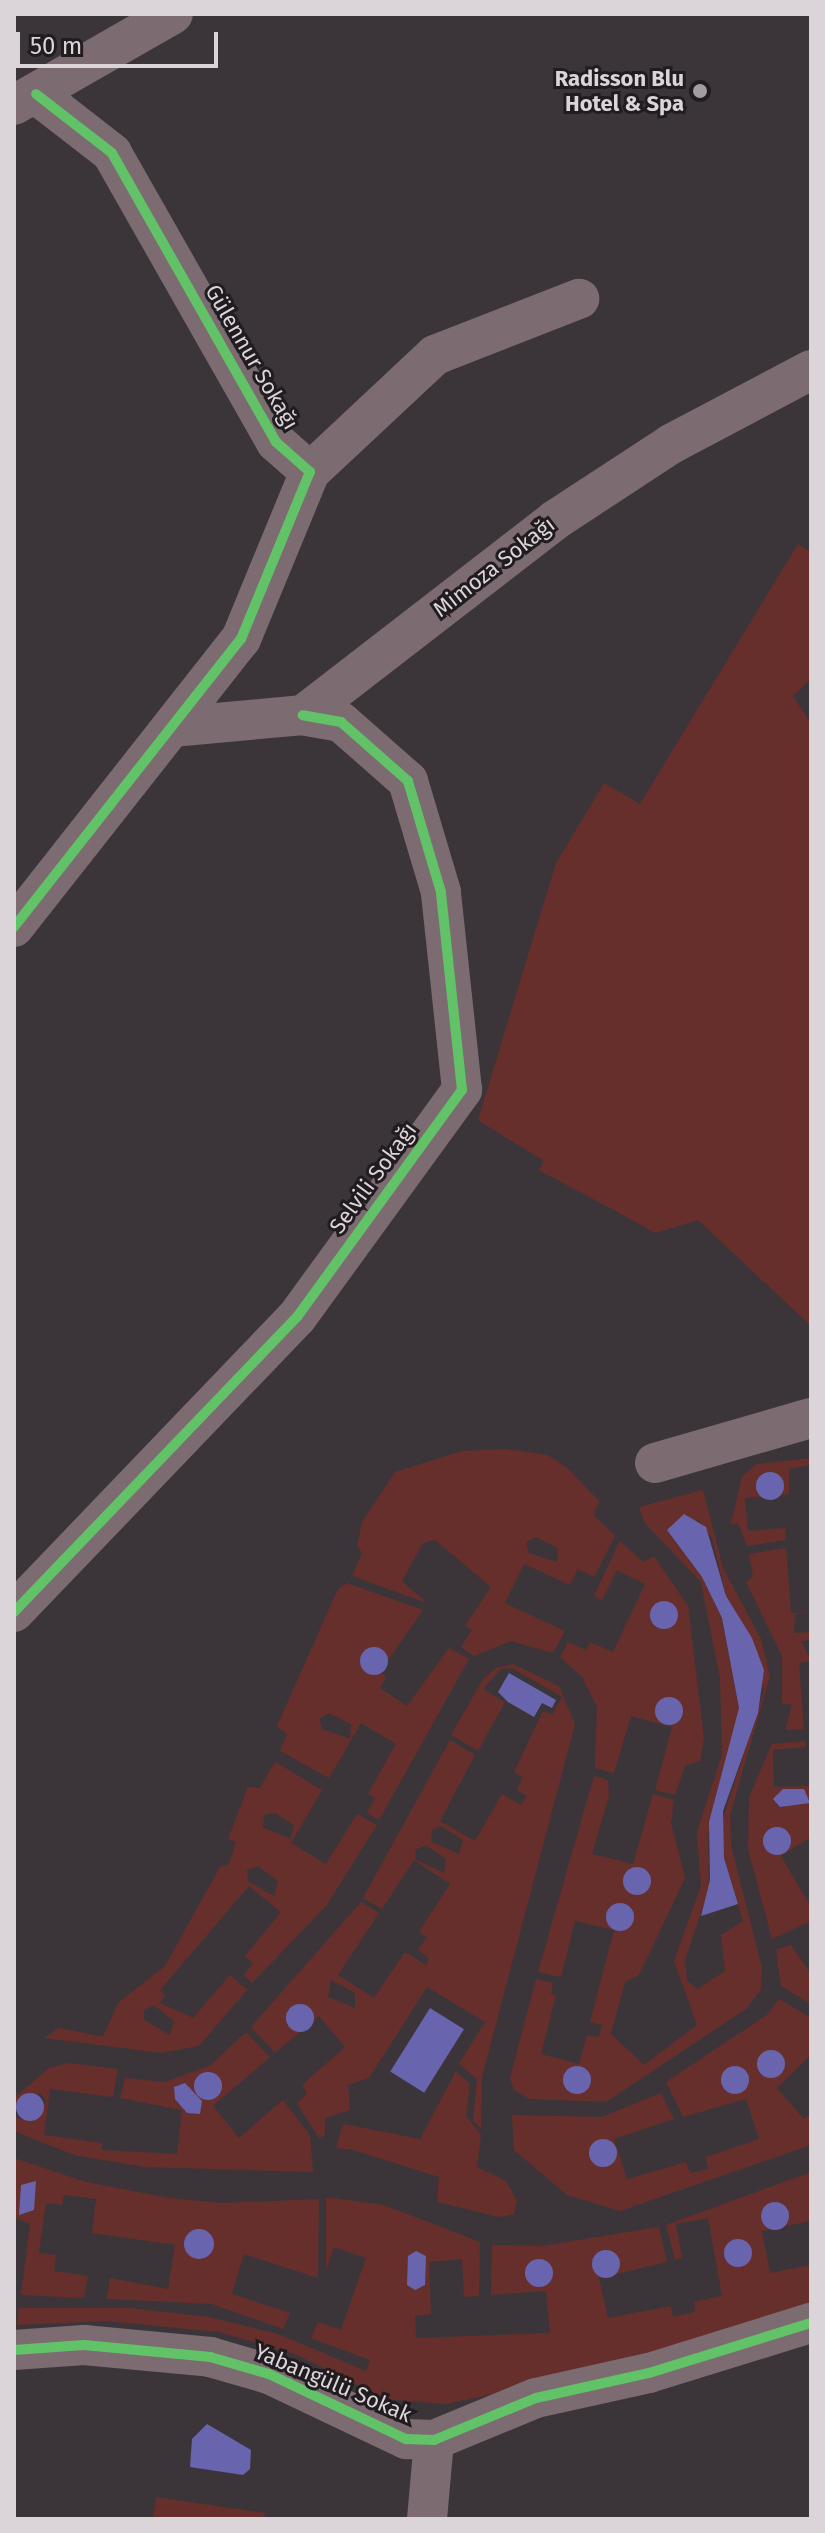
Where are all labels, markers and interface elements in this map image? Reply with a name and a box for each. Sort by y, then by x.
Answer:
scale bar [20,16,222,66]
text: 50 m [30,32,82,60]
place label: Radisson Blu Hotel & Spa [555,65,684,116]
marker: Radisson Blu Hotel & Spa [691,82,709,100]
street label: Gülennur Sokağı [200,280,304,434]
street label: Mimoza Sokağı [428,511,560,623]
street label: Selvili Sokağı [324,1117,422,1239]
street label: Yabangülü Sokak [250,2338,416,2428]

